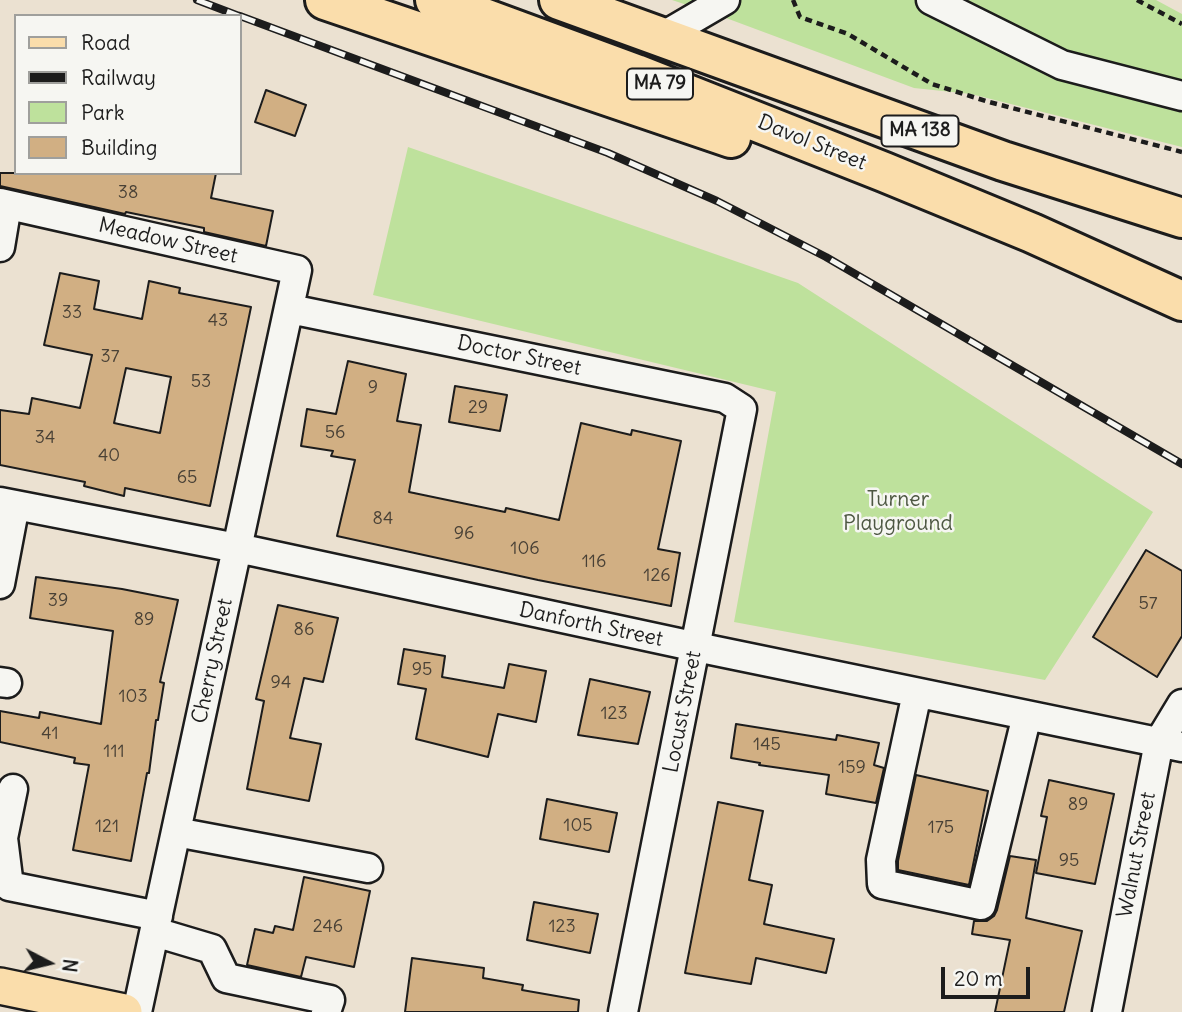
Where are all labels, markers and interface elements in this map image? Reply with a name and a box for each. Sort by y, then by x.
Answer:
legend [14,14,242,175]
text: Road [81,29,130,56]
text: Railway [81,64,156,91]
road number: MA 79 [627,68,693,100]
text: Park [81,99,124,126]
street label: Davol Street [754,110,870,176]
road number: MA 138 [881,116,958,146]
text: Building [81,134,157,161]
house number: 38 [118,182,138,204]
street label: Meadow Street [96,213,240,269]
house number: 33 [62,302,82,324]
house number: 43 [208,310,228,332]
street label: Doctor Street [455,331,583,381]
house number: 37 [100,346,120,368]
house number: 53 [191,371,211,393]
house number: 9 [368,377,378,399]
house number: 29 [468,397,488,419]
house number: 56 [325,422,345,444]
house number: 34 [35,427,55,449]
house number: 40 [98,445,120,467]
house number: 65 [177,467,197,489]
park label: Turner Playground [843,487,953,537]
house number: 84 [373,508,393,530]
house number: 96 [454,523,474,545]
house number: 106 [510,538,540,560]
house number: 116 [582,551,606,573]
house number: 126 [643,565,671,587]
house number: 39 [48,590,68,612]
house number: 57 [1138,593,1158,615]
street label: Cherry Street [187,596,239,726]
street label: Danforth Street [517,597,665,653]
house number: 89 [134,609,154,631]
house number: 86 [294,619,314,641]
street label: Locust Street [659,649,707,775]
house number: 95 [412,659,432,681]
house number: 94 [271,672,291,694]
house number: 103 [118,686,148,708]
house number: 123 [600,703,628,725]
house number: 41 [41,723,59,745]
house number: 145 [753,734,781,756]
house number: 111 [103,741,125,763]
house number: 159 [838,757,866,779]
street label: Walnut Street [1112,790,1162,920]
house number: 89 [1068,794,1088,816]
house number: 105 [563,815,593,837]
house number: 121 [95,816,119,838]
house number: 175 [928,817,954,839]
house number: 95 [1059,850,1079,872]
house number: 246 [313,916,343,938]
house number: 123 [548,916,576,938]
north arrow [14,928,84,998]
scale bar [944,953,1033,997]
text: N [57,958,83,974]
text: 20 m [954,965,1003,992]

